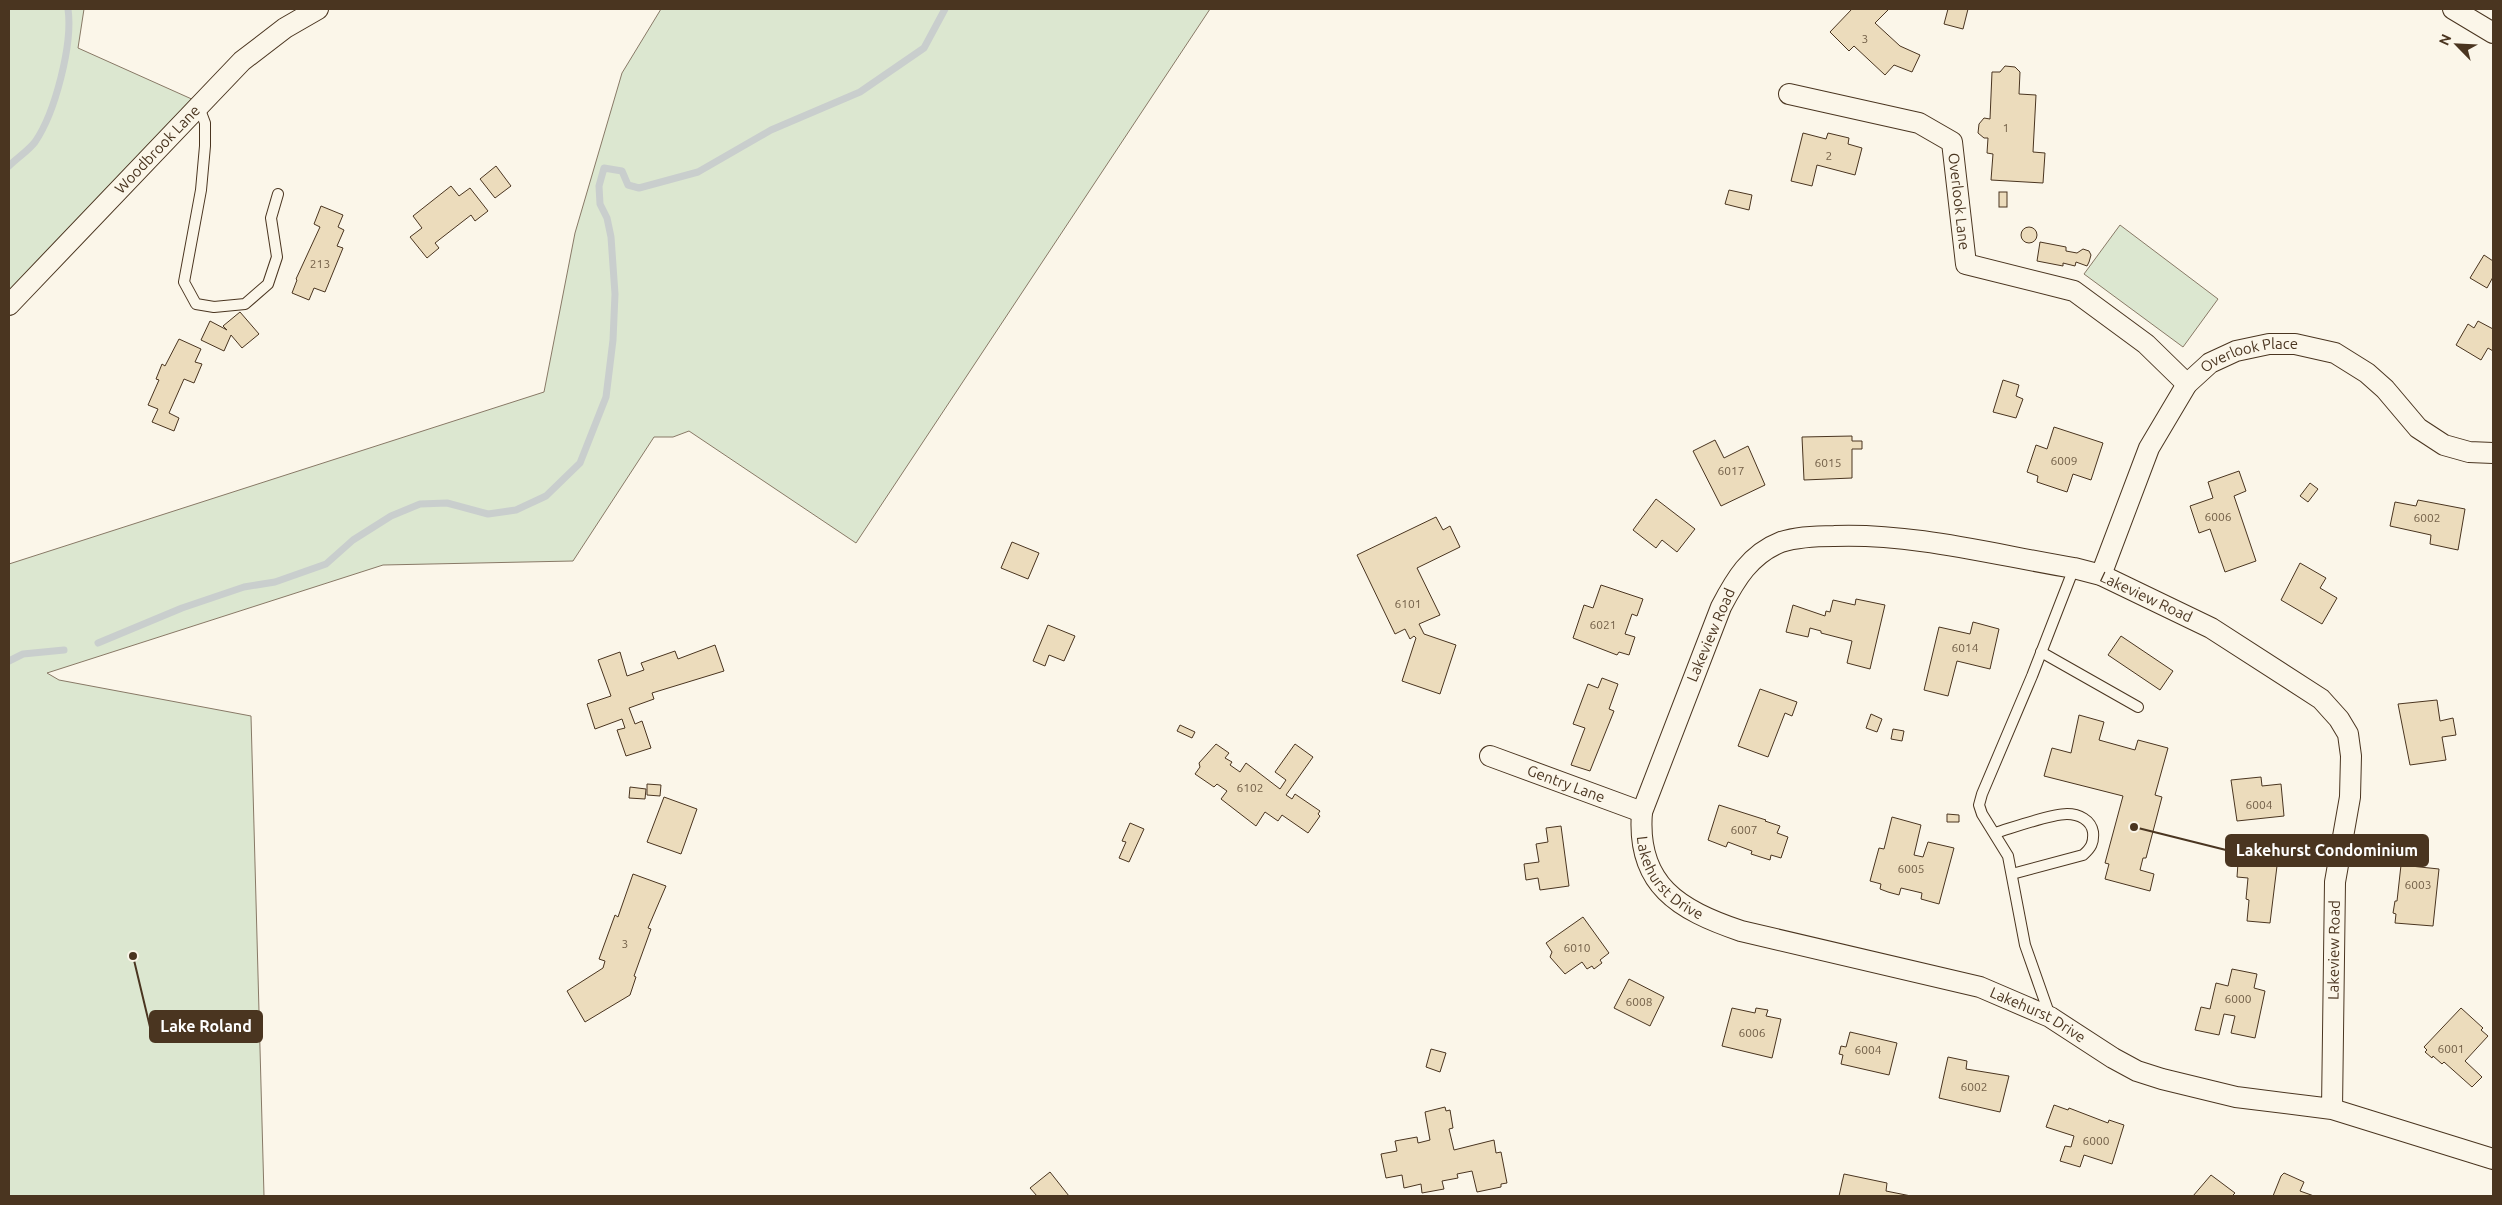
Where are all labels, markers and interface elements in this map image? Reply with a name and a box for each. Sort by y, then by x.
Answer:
north arrow [2432,20,2482,70]
house number: 3 [1862,32,1868,45]
text: N [2436,32,2455,48]
street label: Woodbrook Lane [111,102,203,197]
house number: 1 [2003,121,2009,134]
house number: 2 [1826,149,1832,162]
street label: Overlook Lane [1945,152,1973,251]
house number: 213 [310,257,330,270]
street label: Overlook Place [2197,335,2298,376]
house number: 6009 [2050,454,2078,467]
house number: 6015 [1814,456,1842,469]
house number: 6017 [1717,464,1745,477]
house number: 6006 [2204,510,2232,523]
house number: 6002 [2413,511,2441,524]
street label: Lakeview Road [2097,568,2195,625]
street label: Lakeview Road [1683,586,1738,684]
house number: 6101 [1394,597,1422,610]
house number: 6021 [1589,618,1617,631]
house number: 6014 [1951,641,1979,654]
street label: Gentry Lane [1525,761,1607,806]
house number: 6102 [1236,781,1264,794]
house number: 6004 [2245,798,2273,811]
house number: 6007 [1730,823,1758,836]
street label: Lakehurst Drive [1634,835,1706,923]
callout: Lakehurst Condominium [2226,835,2428,866]
text: Lakehurst Condominium [2236,841,2418,859]
house number: 6005 [1897,862,1925,875]
house number: 6003 [2404,878,2432,891]
street label: Lakeview Road [2324,900,2343,1000]
house number: 3 [622,937,628,950]
house number: 6010 [1563,941,1591,954]
street label: Lakehurst Drive [1987,983,2089,1046]
house number: 6000 [2224,992,2252,1005]
house number: 6008 [1625,995,1653,1008]
callout: Lake Roland [150,1011,262,1042]
text: Lake Roland [160,1017,252,1035]
house number: 6006 [1738,1026,1766,1039]
house number: 6001 [2437,1042,2465,1055]
house number: 6004 [1854,1043,1882,1056]
house number: 6002 [1960,1080,1988,1093]
house number: 6000 [2082,1134,2110,1147]

